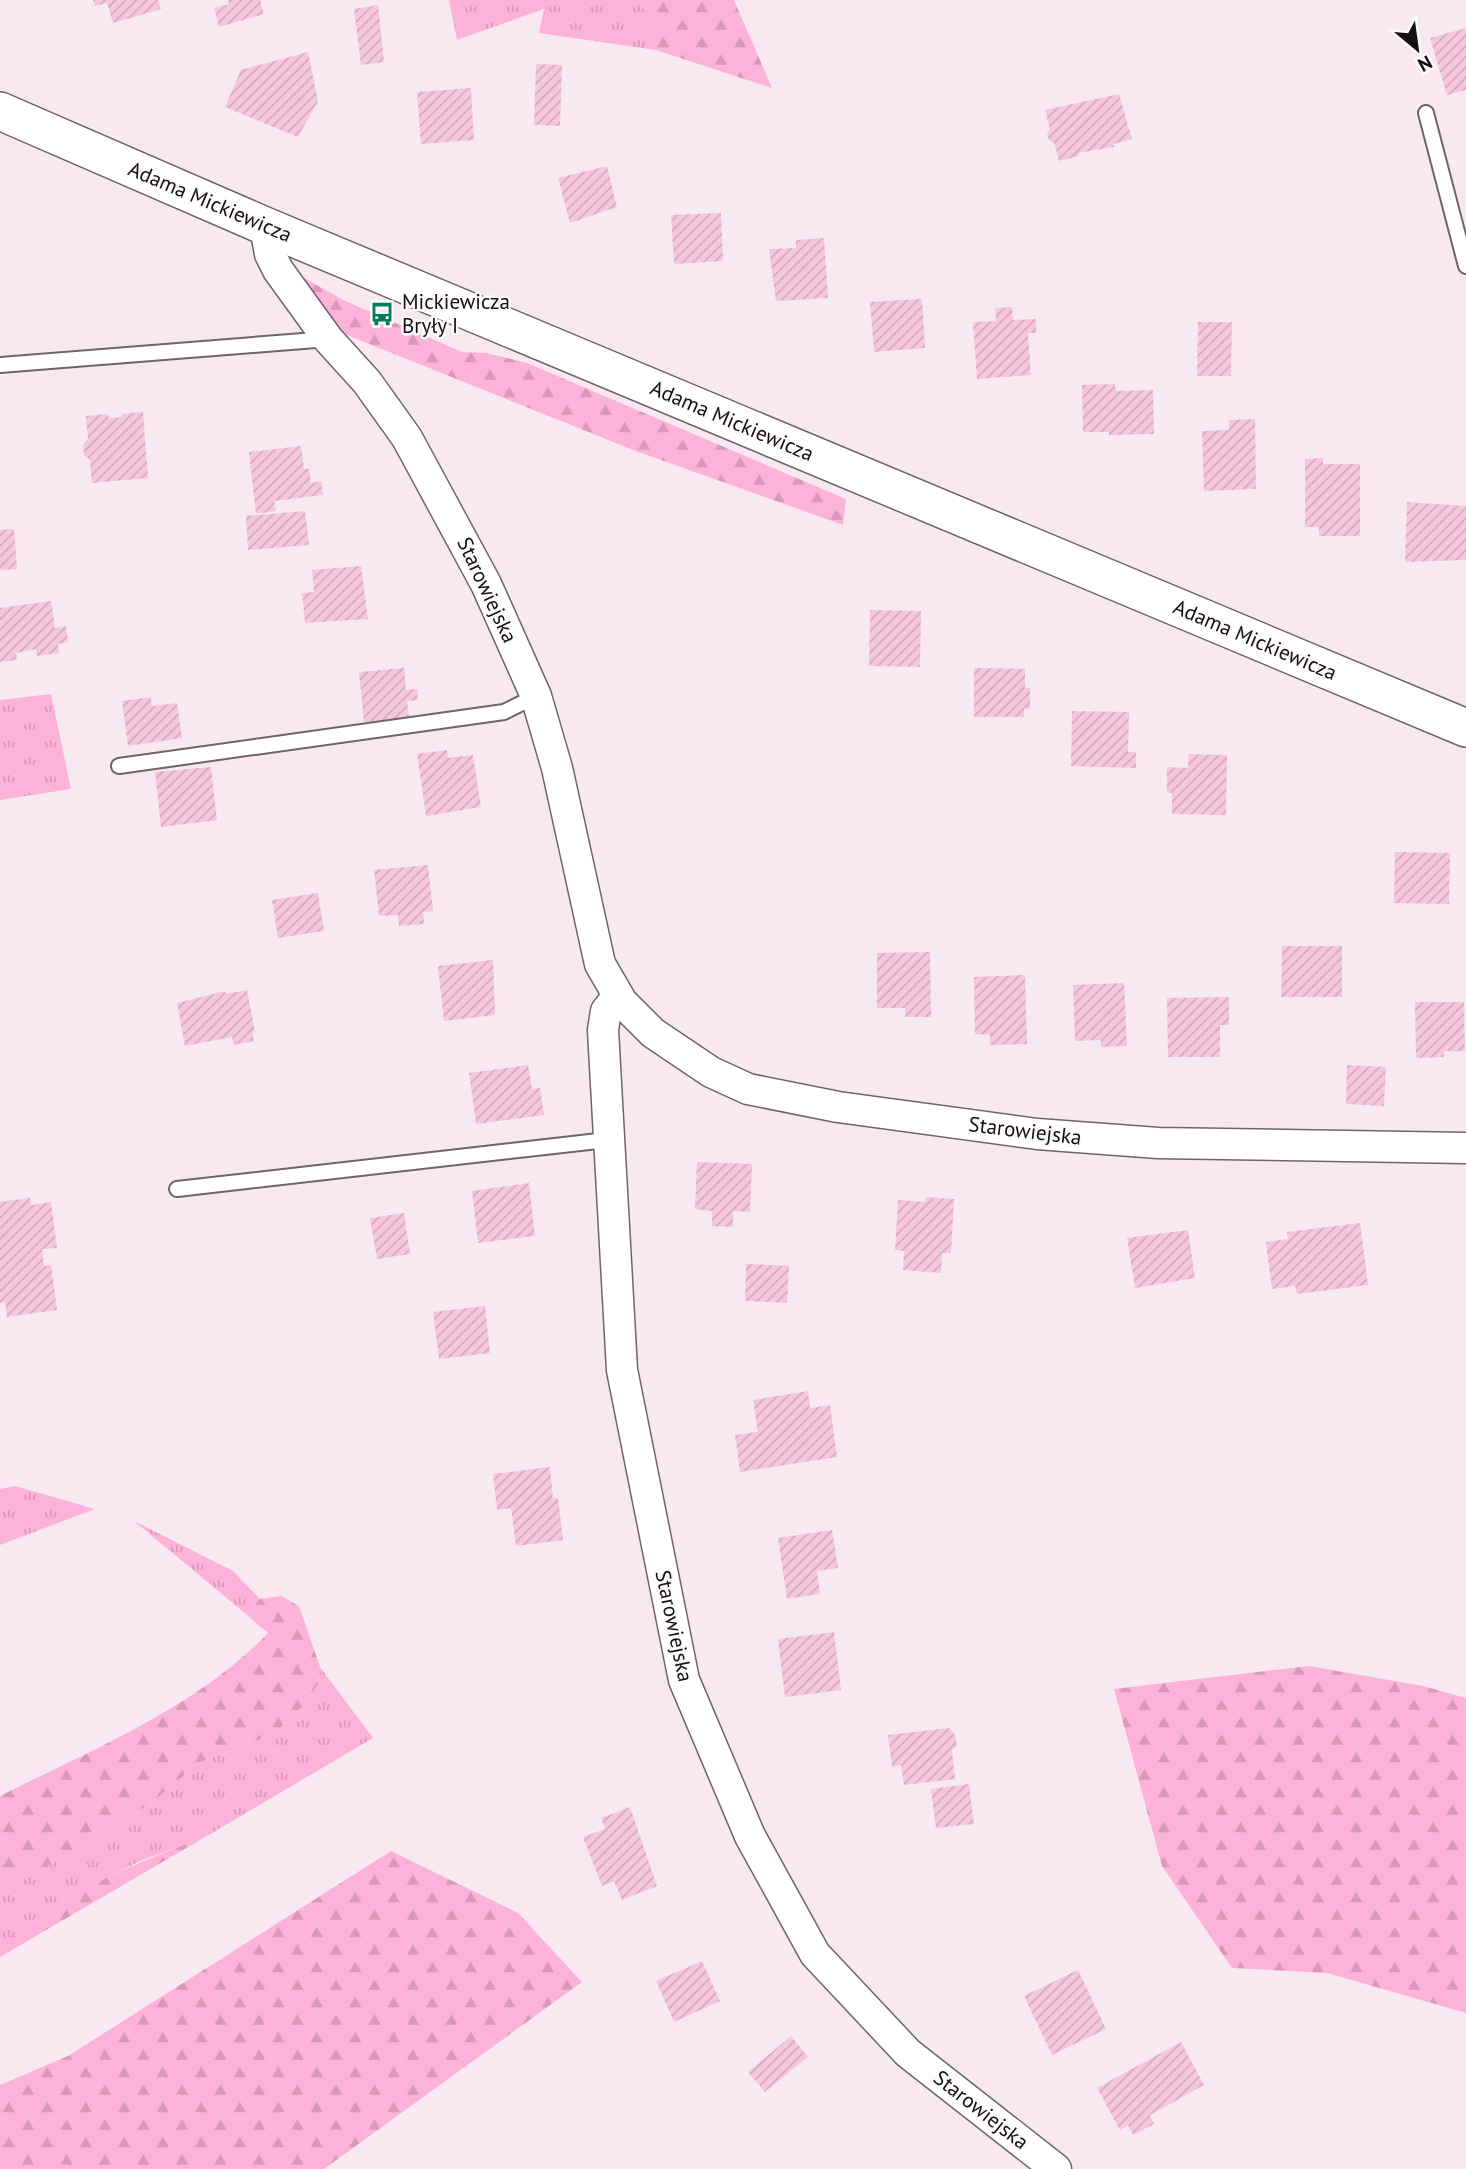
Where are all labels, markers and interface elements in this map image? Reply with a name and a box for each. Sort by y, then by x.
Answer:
north arrow [1382,14,1452,84]
text: N [1414,50,1437,77]
street label: Adama Mickiewicza [124,155,296,248]
place label: Mickiewicza Bryły I [402,288,510,339]
bus stop icon: Mickiewicza Bryły I [368,300,396,328]
street label: Adama Mickiewicza [646,374,818,467]
street label: Starowiejska [451,533,524,647]
street label: Adama Mickiewicza [1169,593,1341,686]
street label: Starowiejska [967,1110,1083,1151]
street label: Starowiejska [649,1568,699,1684]
street label: Starowiejska [928,2064,1034,2155]

